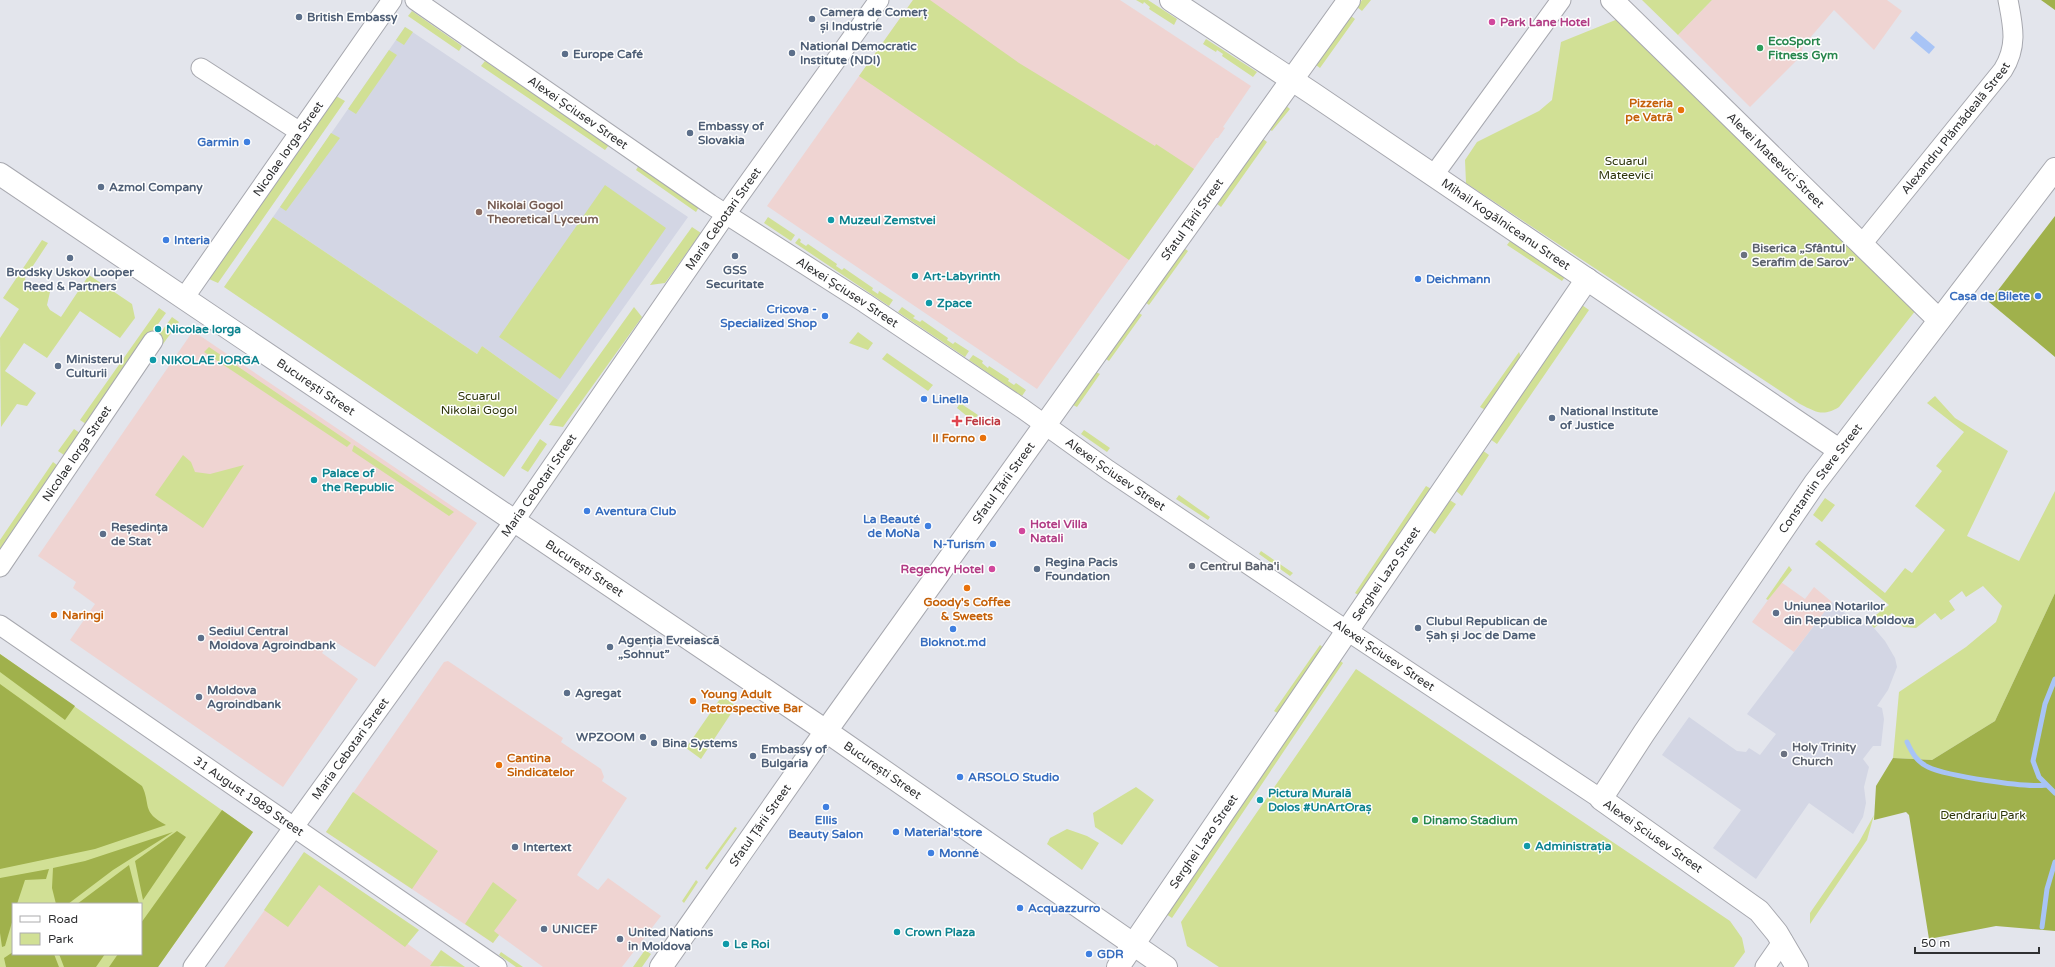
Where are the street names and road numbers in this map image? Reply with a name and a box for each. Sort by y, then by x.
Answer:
street label: Alexandru Plămădeală Street [1898,59,2013,197]
street label: Alexei Șciusev Street [525,73,631,152]
street label: Nicolae Iorga Street [250,98,326,199]
street label: Alexei Mateevici Street [1724,110,1827,211]
street label: Maria Cebotari Street [682,165,764,273]
street label: Sfatul Țării Street [1158,175,1226,263]
street label: Mihail Kogălniceanu Street [1439,176,1573,273]
street label: Alexei Șciusev Street [794,254,901,331]
street label: București Street [274,356,358,419]
street label: Nicolae Iorga Street [39,403,114,504]
street label: Constantin Stere Street [1776,421,1865,536]
street label: Maria Cebotari Street [498,431,580,539]
street label: Alexei Șciusev Street [1063,435,1168,514]
street label: Sfatul Țării Street [969,439,1038,527]
street label: Serghei Lazo Street [1349,524,1423,623]
street label: București Street [543,537,627,600]
street label: Alexei Șciusev Street [1331,617,1438,694]
street label: Maria Cebotari Street [309,695,392,802]
street label: București Street [841,738,924,802]
street label: 31 August 1989 Street [191,753,307,839]
street label: Sfatul Țării Street [727,781,794,869]
street label: Serghei Lazo Street [1167,791,1241,891]
street label: Alexei Șciusev Street [1601,796,1706,876]

